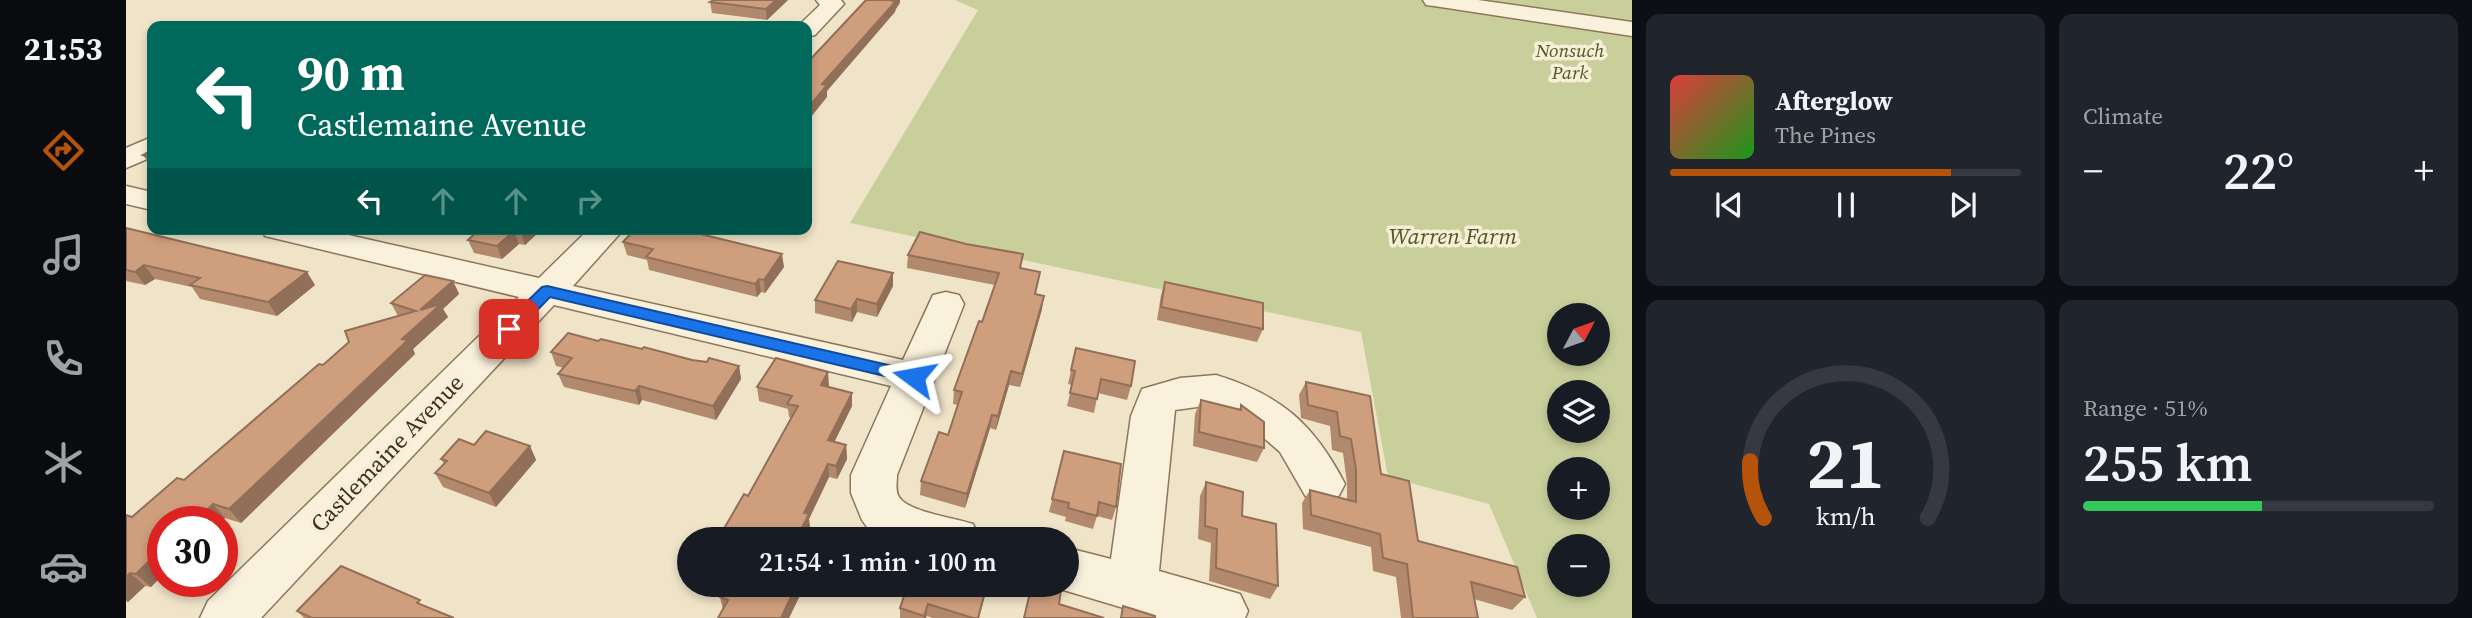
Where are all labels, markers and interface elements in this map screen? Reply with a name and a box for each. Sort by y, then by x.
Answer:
text: 21:53 [24,27,102,71]
park label: Nonsuch Park [1535,37,1605,85]
text: 90 m [297,39,405,106]
icon: left [182,49,273,140]
text: Afterglow [1775,83,1893,119]
text: Climate [2083,100,2163,132]
text: Castlemaine Avenue [297,103,587,147]
text: The Pines [1775,119,1876,151]
icon: directions [39,126,88,175]
text: 22° [2223,135,2294,206]
text: − [2083,145,2103,197]
text: + [2414,145,2434,197]
icon: left [351,182,389,220]
icon: ahead [424,182,462,220]
icon: ahead [497,182,535,220]
icon: right [570,182,608,220]
icon: previous [1710,186,1748,224]
icon: pause [1827,186,1865,224]
icon: next [1944,186,1982,224]
park label: Warren Farm [1389,220,1517,252]
icon: music [39,230,88,279]
pin [479,299,539,359]
north arrow [1547,303,1610,366]
map controls [1547,303,1610,597]
icon: arrive [490,310,528,348]
icon: phone [39,334,88,383]
position arrow [877,340,951,414]
street label: Castlemaine Avenue [303,367,471,539]
button: layers [1547,380,1610,443]
text: Range · 51% [2083,392,2208,424]
text: 21 [1806,413,1885,512]
text: 255 km [2083,427,2252,498]
icon: climate [39,438,88,487]
button: + [1547,457,1610,520]
text: km/h [1816,499,1875,533]
speed limit sign: 30 [147,506,238,597]
button: − [1547,534,1610,597]
icon: car [39,542,88,591]
text: 21:54 · 1 min · 100 m [759,544,997,580]

